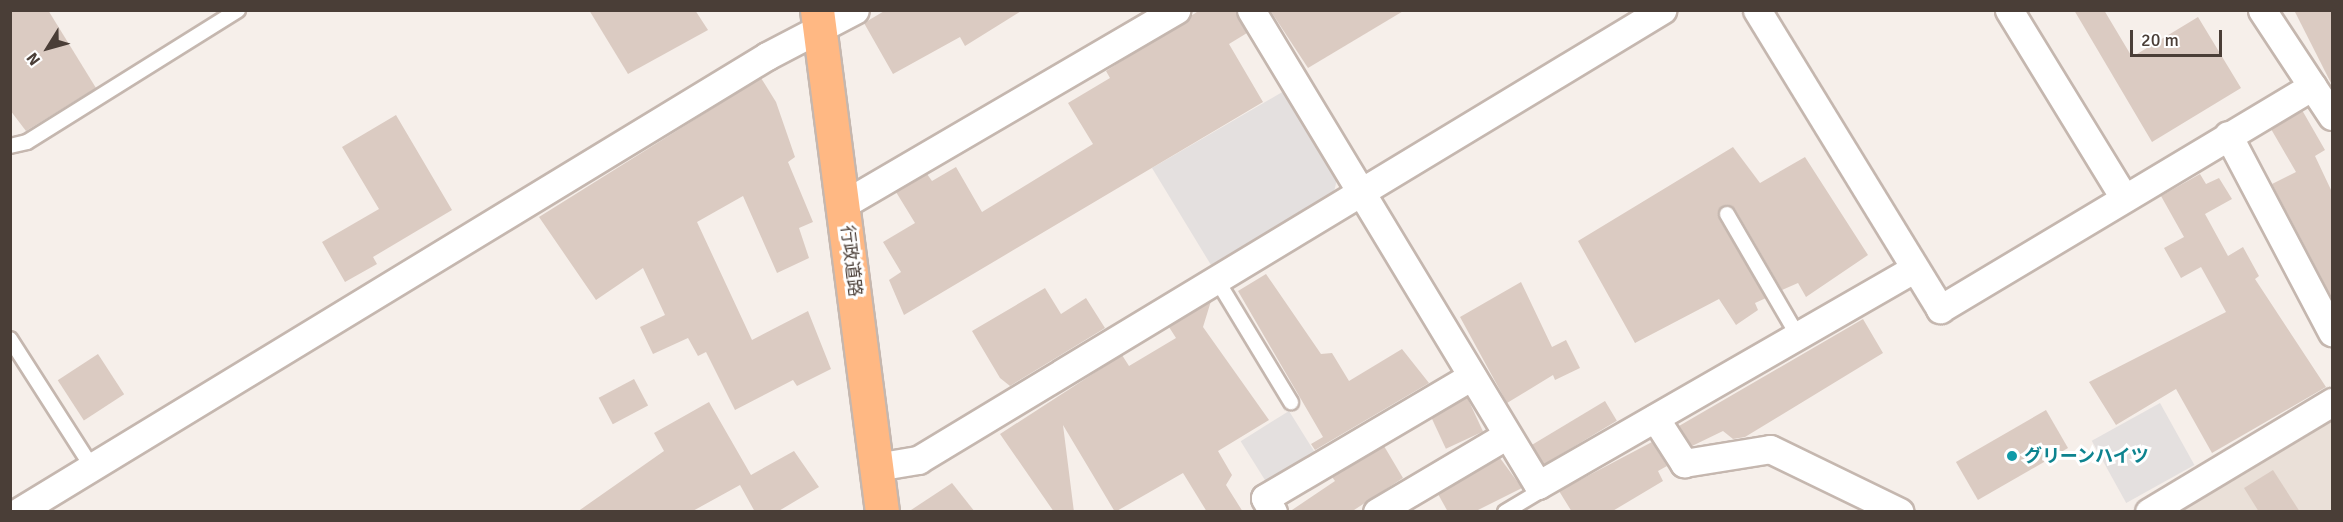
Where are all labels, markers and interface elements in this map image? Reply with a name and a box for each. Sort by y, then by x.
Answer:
north arrow [18,18,78,78]
scale bar [2133,18,2224,56]
text: 20 m [2141,29,2179,51]
text: N [22,48,45,69]
street label: 行政道路 [836,224,866,298]
place label: グリーンハイツ [2024,445,2150,467]
marker: グリーンハイツ [2005,449,2019,463]

